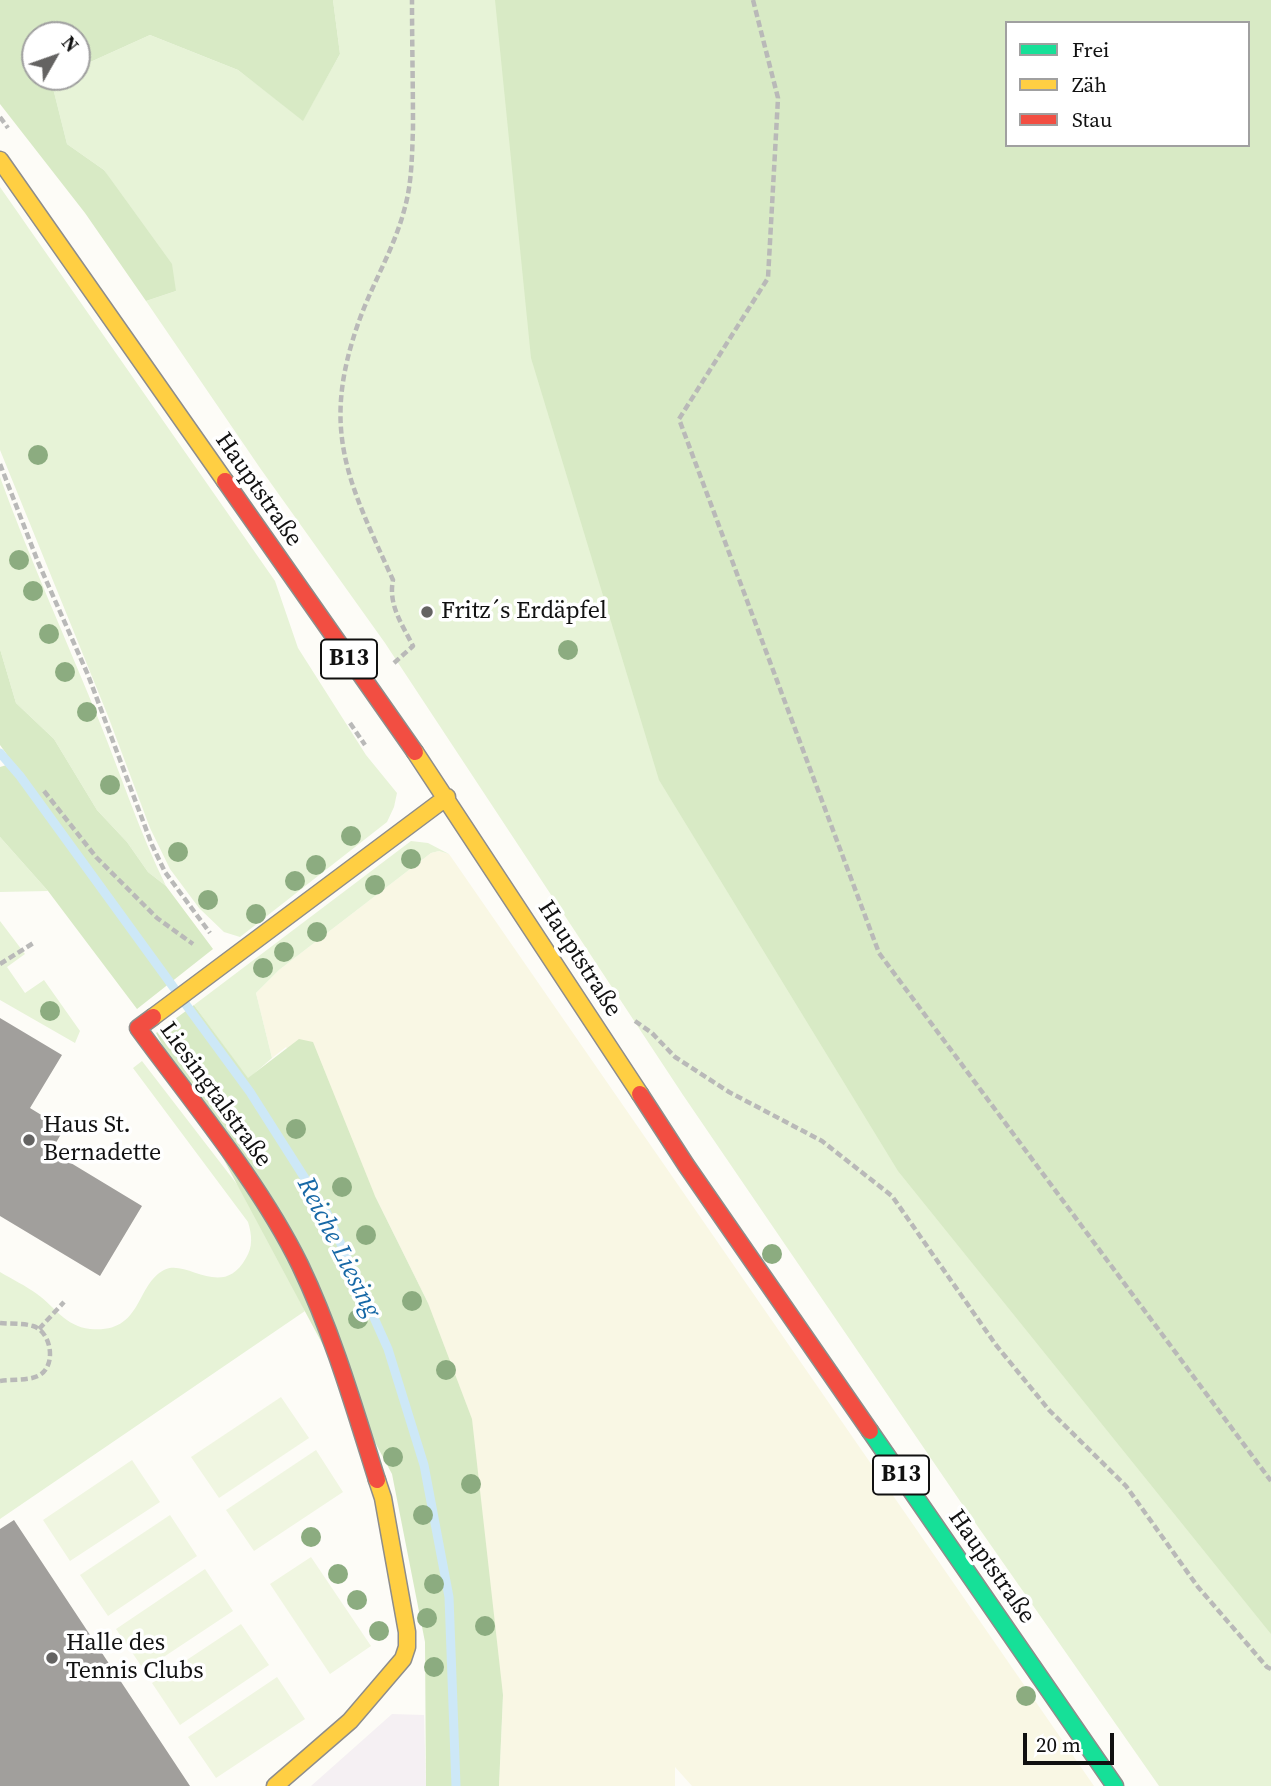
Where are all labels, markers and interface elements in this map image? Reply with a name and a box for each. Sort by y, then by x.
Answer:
north arrow [21,21,91,91]
legend [1005,21,1250,147]
text: N [56,30,85,57]
text: Frei [1072,35,1109,64]
text: Zäh [1072,70,1107,99]
text: Stau [1072,105,1112,134]
street label: Hauptstraße [208,427,308,553]
place label: Fritz´s Erdäpfel [441,598,607,626]
marker: Fritz´s Erdäpfel [419,604,435,620]
road number: B13 [321,639,377,678]
street label: Hauptstraße [531,896,627,1022]
street label: Liesingtalstraße [153,1017,277,1173]
place label: Haus St. Bernadette [43,1112,161,1168]
marker: Haus St. Bernadette [21,1132,37,1148]
water label: Reiche Liesing [289,1172,387,1324]
road number: B13 [873,1456,929,1494]
street label: Hauptstraße [941,1504,1041,1630]
place label: Halle des Tennis Clubs [66,1630,204,1686]
marker: Halle des Tennis Clubs [44,1650,60,1666]
scale bar [1026,1720,1117,1764]
text: 20 m [1036,1730,1081,1759]

